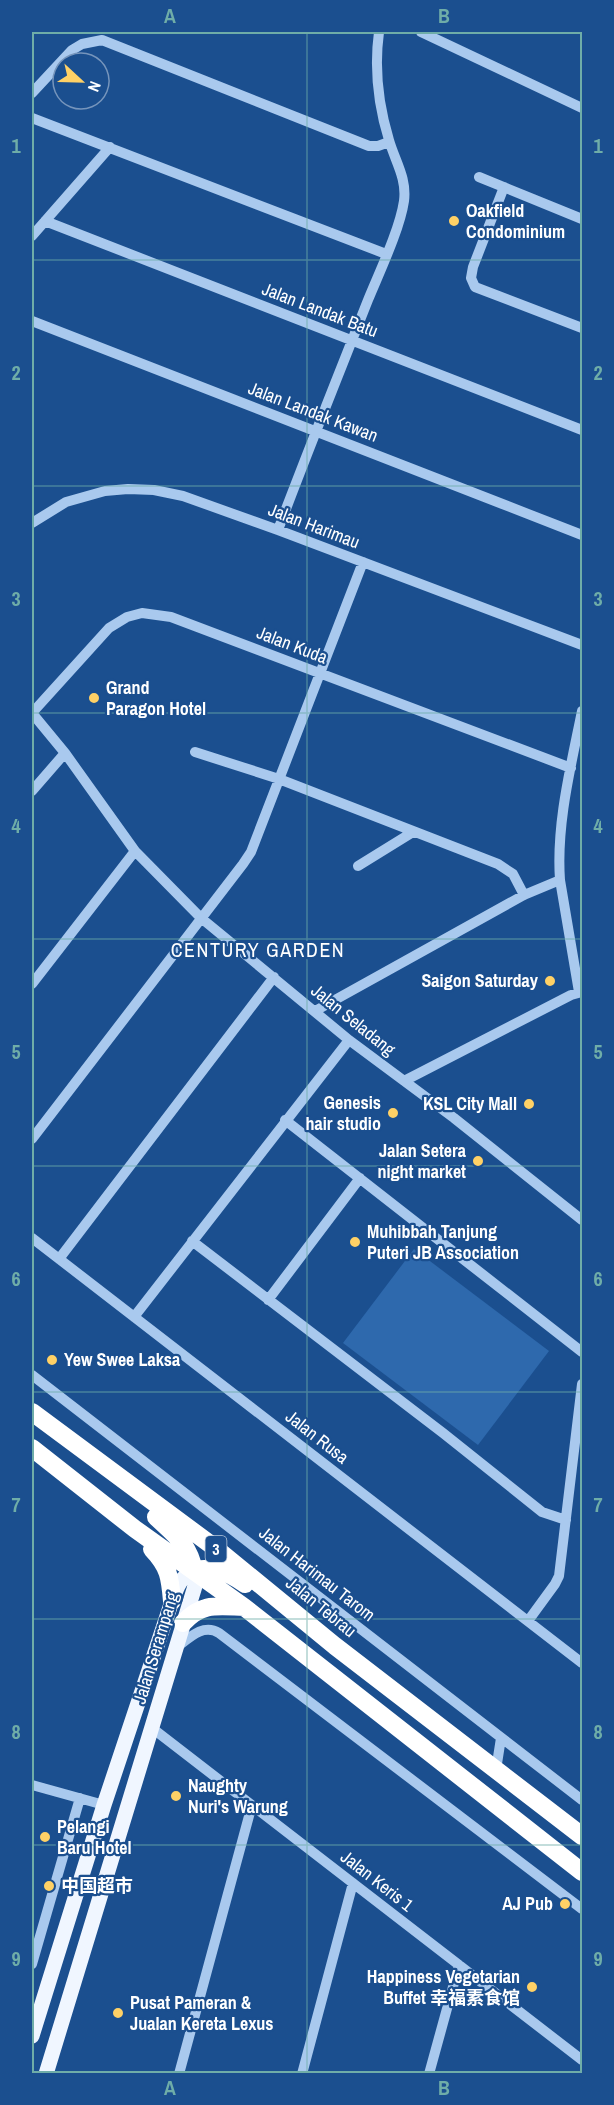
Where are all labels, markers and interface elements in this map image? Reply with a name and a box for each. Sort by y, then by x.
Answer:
text: A [164,2,176,29]
text: B [438,2,450,29]
north arrow [51,51,111,111]
text: N [83,78,107,95]
text: 1 [11,132,21,159]
text: 1 [593,132,603,159]
place label: Oakfield Condominium [466,198,565,244]
marker: Oakfield Condominium [447,214,461,228]
street label: Jalan Landak Batu [259,276,382,343]
text: 2 [11,359,21,386]
text: 2 [593,359,603,386]
street label: Jalan Landak Kawan [245,375,382,448]
street label: Jalan Harimau [265,497,363,554]
text: 3 [11,585,21,612]
text: 3 [593,585,603,612]
street label: Jalan Kuda [253,620,331,669]
place label: Grand Paragon Hotel [106,675,206,721]
marker: Grand Paragon Hotel [87,691,101,705]
text: 4 [11,812,21,839]
text: 4 [593,812,603,839]
district label: CENTURY GARDEN [171,936,345,963]
place label: Saigon Saturday [422,968,539,993]
marker: Saigon Saturday [543,974,557,988]
street label: Jalan Seladang [306,978,401,1062]
text: 5 [11,1038,21,1065]
text: 5 [593,1038,603,1065]
place label: Genesis hair studio [306,1090,381,1136]
place label: KSL City Mall [423,1091,517,1116]
marker: KSL City Mall [522,1097,536,1111]
marker: Genesis hair studio [386,1106,400,1120]
place label: Jalan Setera night market [377,1138,467,1184]
marker: Jalan Setera night market [471,1154,485,1168]
place label: Muhibbah Tanjung Puteri JB Association [367,1219,519,1265]
marker: Muhibbah Tanjung Puteri JB Association [348,1235,362,1249]
text: 6 [11,1265,21,1292]
text: 6 [593,1265,603,1292]
place label: Yew Swee Laksa [64,1347,181,1372]
marker: Yew Swee Laksa [45,1353,59,1367]
street label: Jalan Rusa [281,1404,354,1469]
text: 7 [11,1491,21,1518]
text: 7 [593,1491,603,1518]
street label: Jalan Harimau Tarom [254,1520,381,1627]
road number: 3 [206,1536,226,1562]
street label: Jalan Tebrau [281,1570,362,1643]
street label: Jalan Serampang [127,1588,185,1707]
text: 8 [11,1718,21,1745]
text: 8 [593,1718,603,1745]
place label: Naughty Nuri's Warung [188,1773,288,1819]
marker: Naughty Nuri's Warung [169,1789,183,1803]
place label: Pelangi Baru Hotel [57,1814,132,1860]
marker: Pelangi Baru Hotel [38,1830,52,1844]
street label: Jalan Keris 1 [336,1844,420,1917]
place label: 中国超市 [61,1873,133,1898]
marker: 中国超市 [42,1879,56,1893]
place label: AJ Pub [502,1891,553,1916]
marker: AJ Pub [558,1897,572,1911]
text: 9 [11,1945,21,1972]
text: 9 [593,1945,603,1972]
place label: Happiness Vegetarian Buffet 幸福素食馆 [367,1964,520,2010]
marker: Happiness Vegetarian Buffet 幸福素食馆 [525,1980,539,1994]
place label: Pusat Pameran & Jualan Kereta Lexus [130,1990,274,2036]
marker: Pusat Pameran & Jualan Kereta Lexus [111,2006,125,2020]
text: A [164,2074,176,2101]
text: B [438,2074,450,2101]

